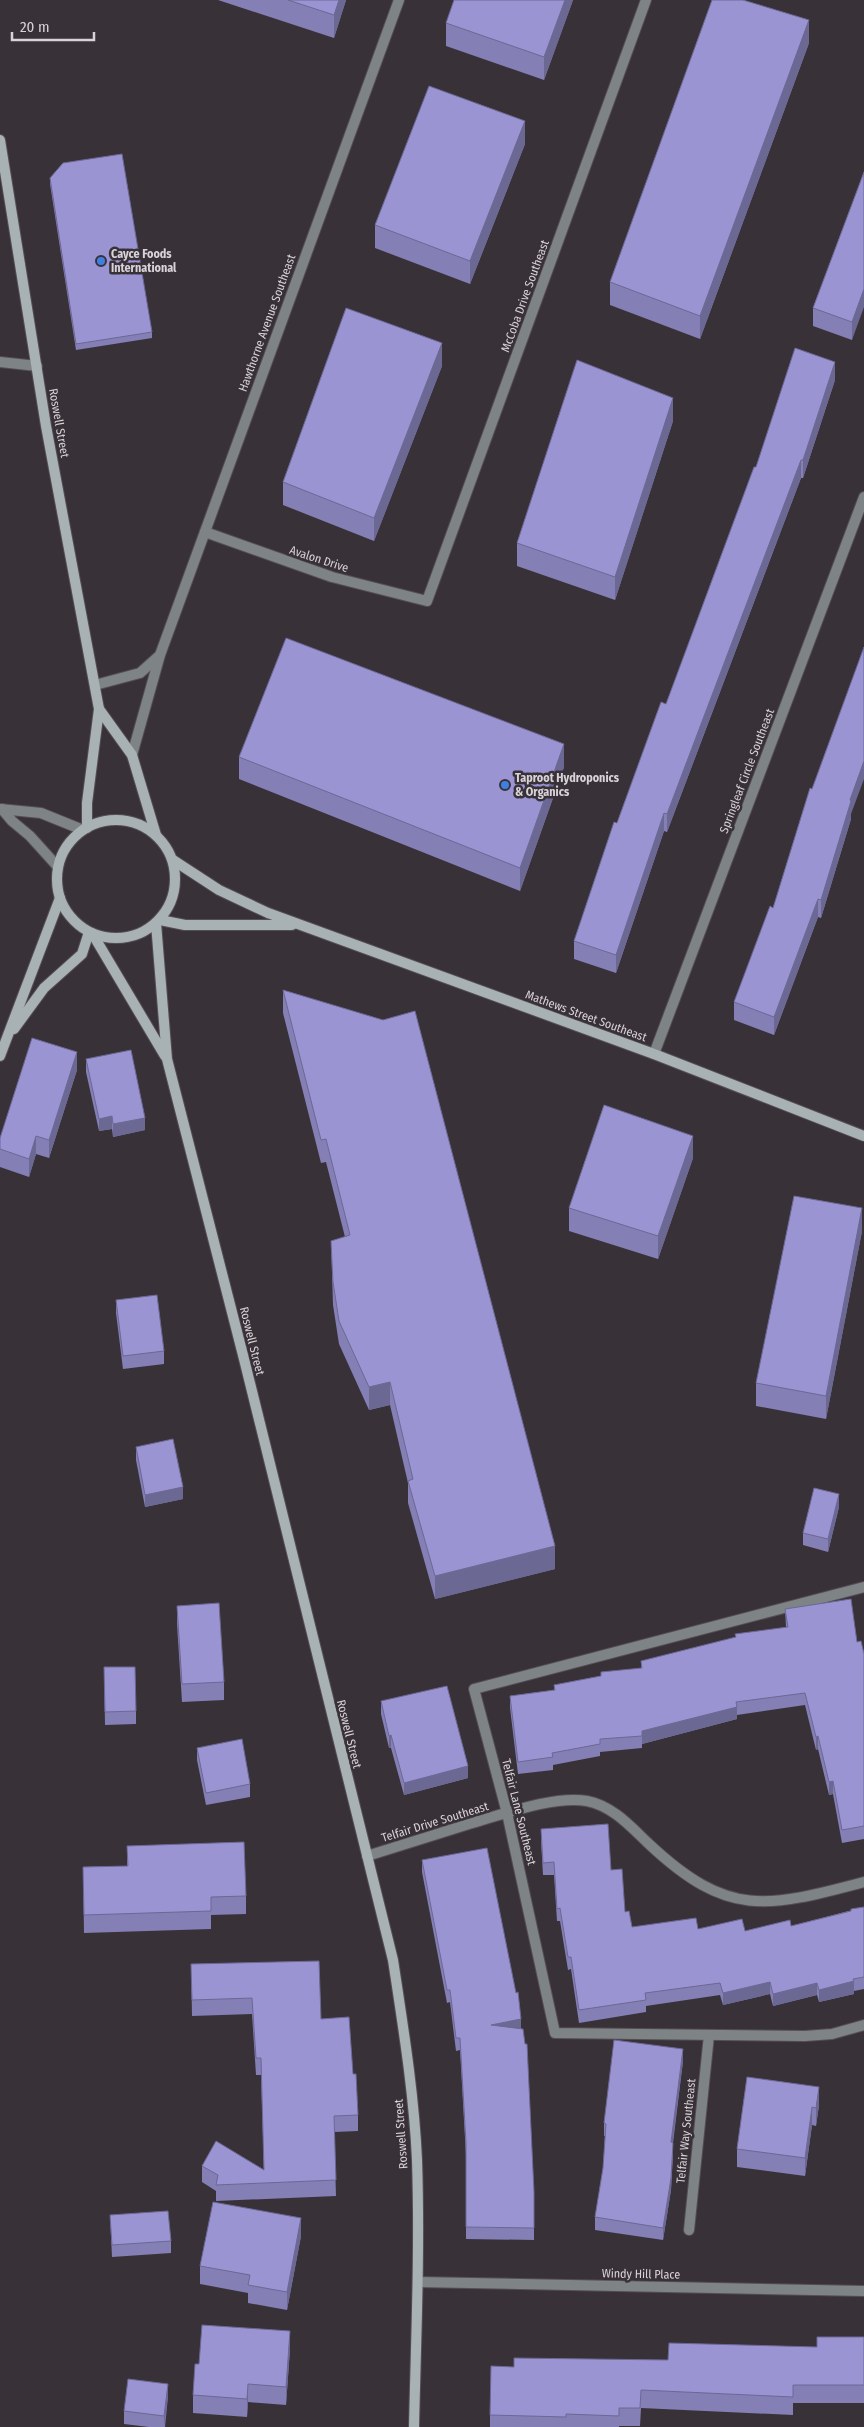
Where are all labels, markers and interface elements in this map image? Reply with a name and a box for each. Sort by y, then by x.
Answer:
scale bar [12,10,95,42]
text: 20 m [20,18,50,36]
street label: McCoba Drive Southeast [498,238,552,354]
place label: Cayce Foods International [111,247,177,275]
street label: Hawthorne Avenue Southeast [236,252,298,394]
marker: Cayce Foods International [95,255,107,267]
street label: Roswell Street [46,387,72,459]
street label: Avalon Drive [288,543,350,575]
street label: Springleaf Circle Southeast [717,707,777,835]
place label: Taproot Hydroponics & Organics [515,771,620,799]
marker: Taproot Hydroponics & Organics [499,779,511,791]
street label: Mathews Street Southeast [523,988,649,1045]
street label: Roswell Street [237,1305,267,1377]
street label: Roswell Street [334,1698,364,1770]
street label: Telfair Lane Southeast [499,1757,539,1867]
street label: Telfair Drive Southeast [380,1799,490,1845]
street label: Telfair Way Southeast [674,2078,698,2184]
street label: Roswell Street [392,2098,410,2169]
street label: Windy Hill Place [602,2266,680,2282]

